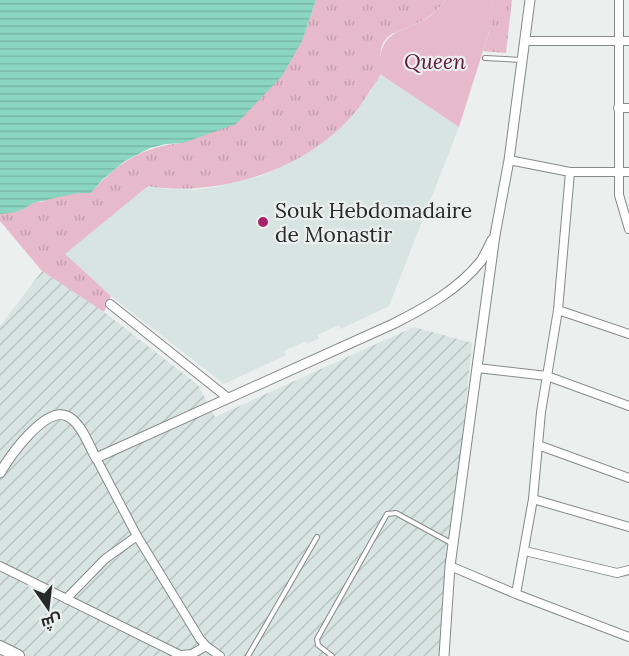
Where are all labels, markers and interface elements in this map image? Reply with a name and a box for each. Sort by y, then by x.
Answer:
park label: Queen [404,48,466,75]
place label: Souk Hebdomadaire de Monastir [275,197,472,248]
marker: Souk Hebdomadaire de Monastir [256,215,270,229]
north arrow [18,578,78,638]
text: ش [39,610,64,635]

